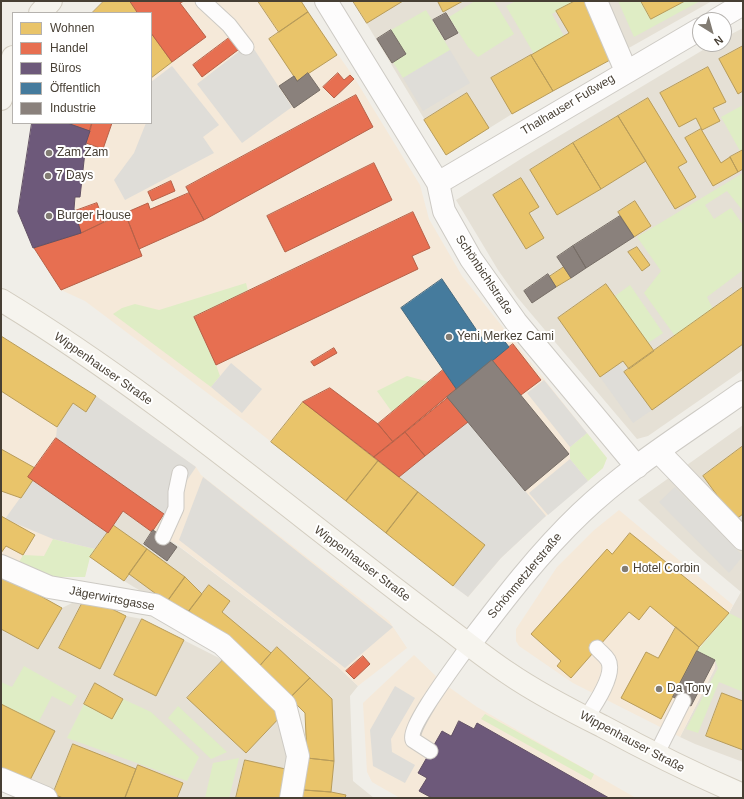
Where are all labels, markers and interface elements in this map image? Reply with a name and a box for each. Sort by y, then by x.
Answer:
legend [12,12,152,124]
north arrow [692,12,732,52]
text: Wohnen [50,21,94,35]
text: N [712,34,725,48]
text: Handel [50,41,88,55]
text: Büros [50,61,81,75]
street label: Thalhauser Fußweg [519,71,617,139]
text: Öffentlich [50,81,100,95]
text: Industrie [50,101,96,115]
place label: Zam Zam [57,146,108,160]
marker: Zam Zam [44,148,54,158]
place label: 7 Days [56,169,93,183]
marker: 7 Days [43,171,53,181]
place label: Burger House [57,209,131,223]
marker: Burger House [44,211,54,221]
street label: Schönbichlstraße [452,233,516,317]
street label: Wippenhauser Straße [51,330,155,408]
place label: Yeni Merkez Cami [457,330,554,344]
marker: Yeni Merkez Cami [444,332,454,342]
street label: Wippenhauser Straße [311,523,413,605]
street label: Schönmetzlerstraße [485,530,565,622]
place label: Hotel Corbin [633,562,700,576]
marker: Hotel Corbin [620,564,630,574]
street label: Jägerwirtsgasse [68,584,156,614]
place label: Da Tony [667,682,711,696]
marker: Da Tony [654,684,664,694]
street label: Wippenhauser Straße [577,708,687,776]

